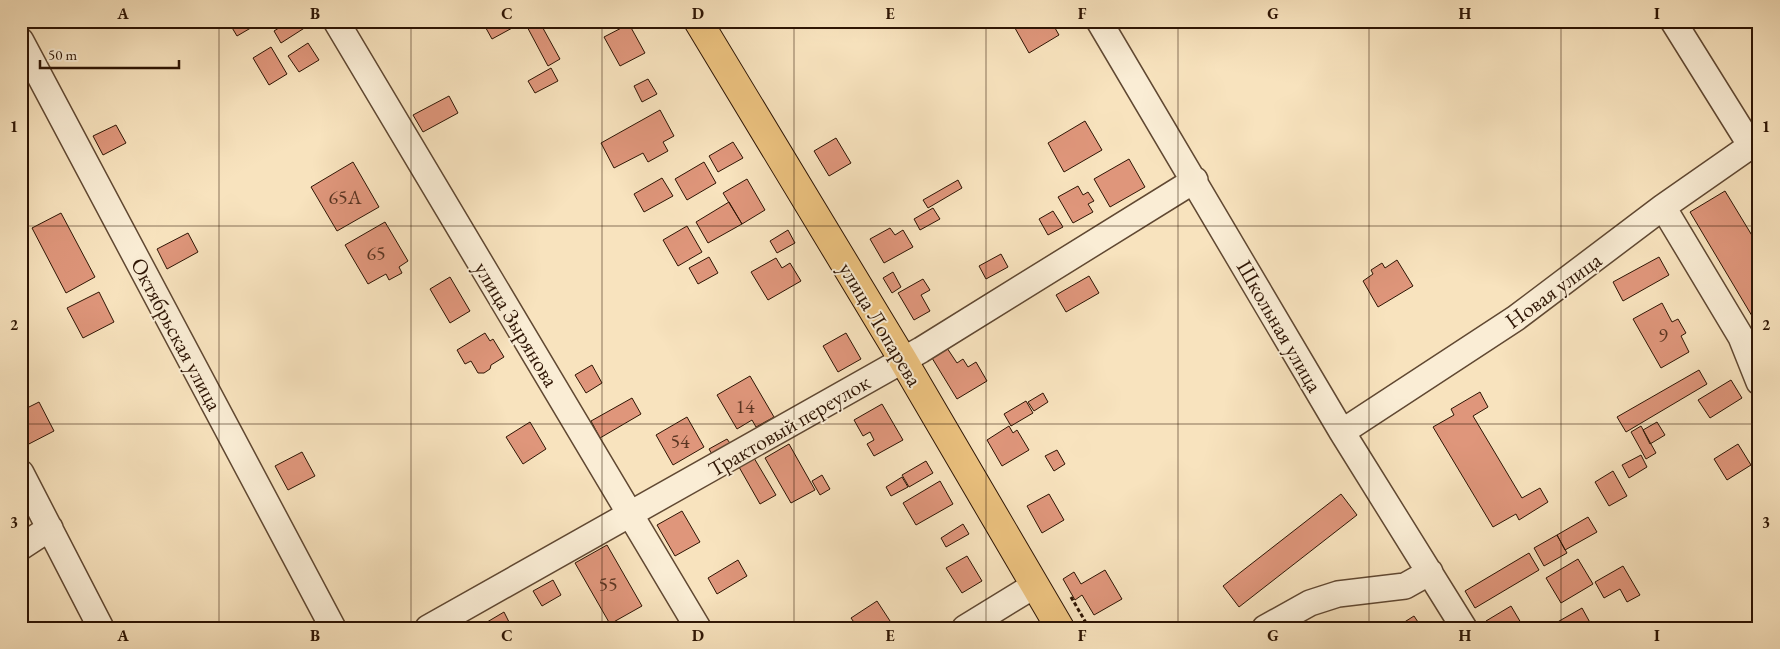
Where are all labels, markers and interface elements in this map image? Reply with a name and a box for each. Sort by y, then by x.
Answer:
text: A [116,3,129,24]
text: B [310,3,320,24]
text: C [501,3,513,24]
text: D [692,3,704,24]
text: E [885,3,895,24]
text: F [1078,3,1087,24]
text: G [1267,3,1279,24]
text: H [1459,3,1472,24]
text: I [1654,3,1660,24]
scale bar [40,38,179,70]
text: 50 m [48,45,77,64]
text: 1 [10,116,18,137]
text: 1 [1762,116,1770,137]
house number: 65А [328,184,362,210]
house number: 65 [366,240,386,266]
street label: Новая улица [1499,246,1607,335]
street label: Октябрьская улица [124,253,229,416]
street label: Школьная улица [1230,255,1329,398]
street label: улица Зырянова [468,256,566,393]
street label: улица Лопарева [832,257,929,392]
text: 2 [10,314,19,335]
text: 2 [1762,314,1771,335]
house number: 9 [1658,322,1668,348]
street label: Трактовый переулок [703,367,876,484]
house number: 14 [735,393,755,419]
house number: 54 [670,428,690,454]
text: 3 [10,512,18,533]
text: 3 [1762,512,1770,533]
house number: 55 [598,571,618,597]
text: A [116,625,129,646]
text: B [310,625,320,646]
text: C [501,625,513,646]
text: D [692,625,704,646]
text: E [885,625,895,646]
text: F [1078,625,1087,646]
text: G [1267,625,1279,646]
text: H [1459,625,1472,646]
text: I [1654,625,1660,646]

